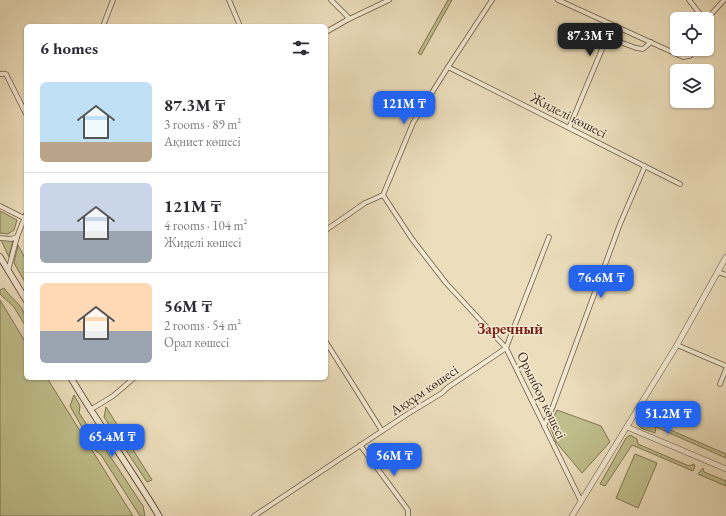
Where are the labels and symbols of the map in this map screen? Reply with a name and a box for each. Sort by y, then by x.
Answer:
pin: 87.3M ₸ [553,23,627,57]
street label: Жиделі көшесі [527,88,611,142]
pin: 121M ₸ [371,91,437,125]
pin: 76.6M ₸ [564,265,638,299]
district label: Заречный [477,319,543,338]
street label: Орынбор көшесі [513,348,571,442]
street label: Аққұм көшесі [386,360,462,420]
pin: 51.2M ₸ [631,401,705,435]
pin: 65.4M ₸ [75,424,149,458]
pin: 56M ₸ [366,443,422,477]

